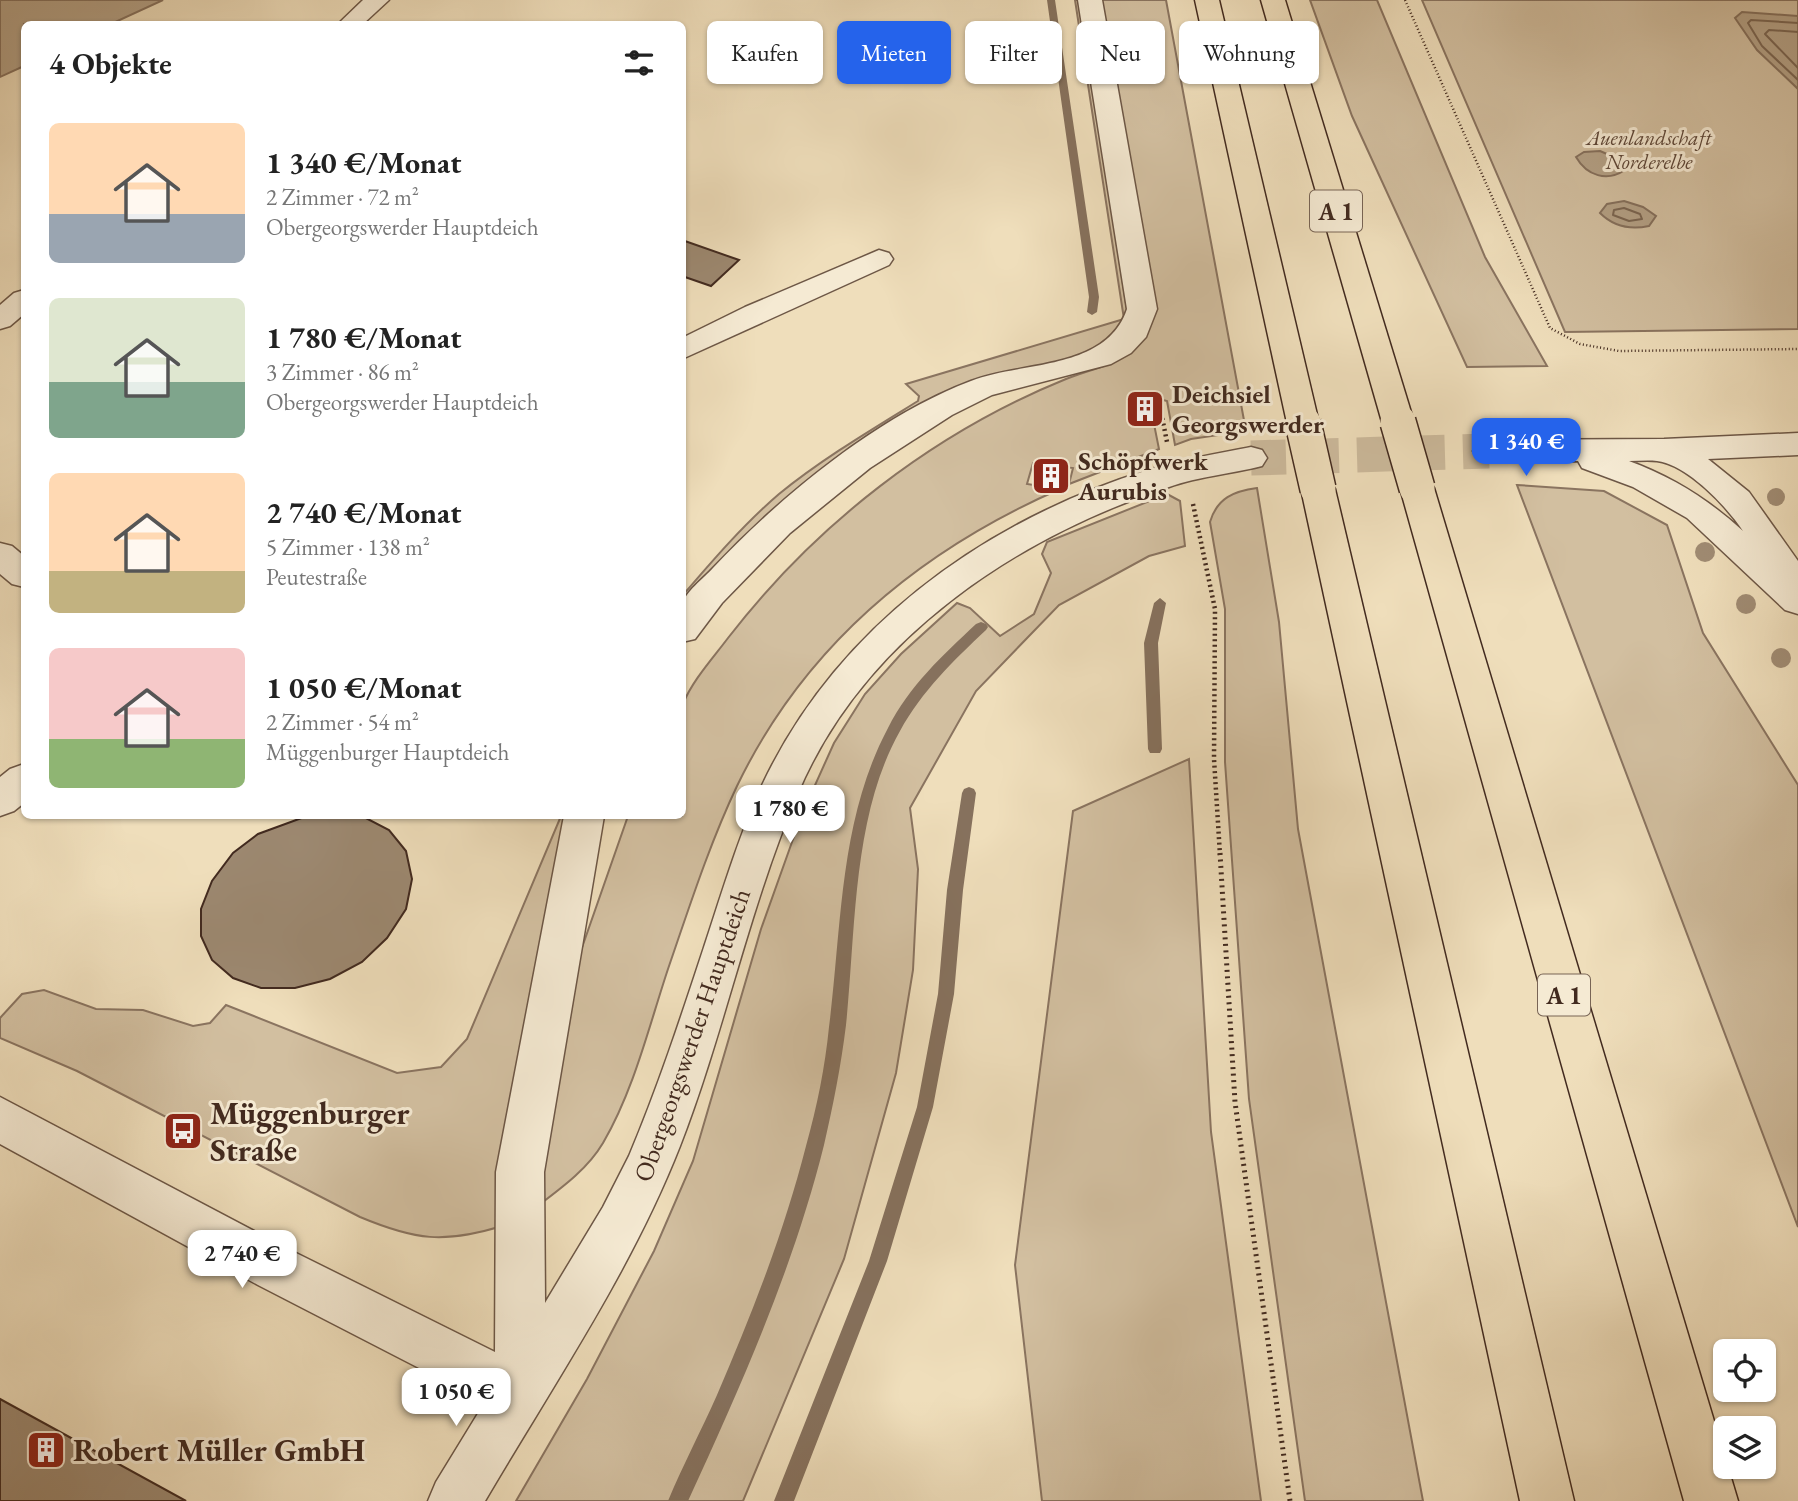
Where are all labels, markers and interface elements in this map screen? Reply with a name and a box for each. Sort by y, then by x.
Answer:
chip: Kaufen [707,21,823,84]
chip: Mieten [837,21,951,84]
chip: Filter [965,21,1062,84]
chip: Neu [1076,21,1165,84]
chip: Wohnung [1179,21,1319,84]
text: 4 Objekte [49,44,172,83]
icon: filters [620,44,658,82]
park label: Auenlandschaft Norderelbe [1584,124,1712,175]
text: 1 340 €/Monat [266,143,461,182]
icon: home [105,151,189,235]
text: 2 Zimmer · 72 m² [266,182,419,212]
road number: A 1 [1310,190,1362,232]
text: Obergeorgswerder Hauptdeich [266,212,539,242]
text: 1 780 €/Monat [266,318,461,357]
icon: home [105,326,189,410]
text: 3 Zimmer · 86 m² [266,357,419,387]
place label: Deichsiel Georgswerder [1172,377,1324,441]
text: Obergeorgswerder Hauptdeich [266,387,539,417]
building icon: Deichsiel Georgswerder [1124,388,1166,430]
pin: 1 340 € [1461,419,1591,478]
text: 1 340 € [1488,426,1564,456]
place label: Schöpfwerk Aurubis [1077,444,1209,508]
building icon: Schöpfwerk Aurubis [1030,455,1072,497]
text: 2 740 €/Monat [266,493,461,532]
icon: home [105,501,189,585]
text: 5 Zimmer · 138 m² [266,532,430,562]
text: Peutestraße [266,562,367,592]
text: 1 050 €/Monat [266,668,461,707]
icon: home [105,676,189,760]
text: 2 Zimmer · 54 m² [266,707,419,737]
text: Müggenburger Hauptdeich [266,737,509,767]
pin: 1 780 € [725,786,855,845]
text: 1 780 € [752,793,828,823]
street label: Obergeorgswerder Hauptdeich [626,884,758,1186]
road number: A 1 [1538,974,1590,1015]
place label: Müggenburger Straße [210,1092,410,1171]
bus stop icon: Müggenburger Straße [162,1110,204,1152]
pin: 2 740 € [177,1230,307,1290]
text: 2 740 € [204,1238,280,1268]
map controls [1713,1339,1776,1479]
button: locate [1713,1339,1776,1402]
pin: 1 050 € [391,1368,521,1428]
text: 1 050 € [418,1376,494,1406]
button: layers [1713,1416,1776,1479]
building icon: Robert Müller GmbH [25,1429,67,1471]
place label: Robert Müller GmbH [73,1429,365,1471]

